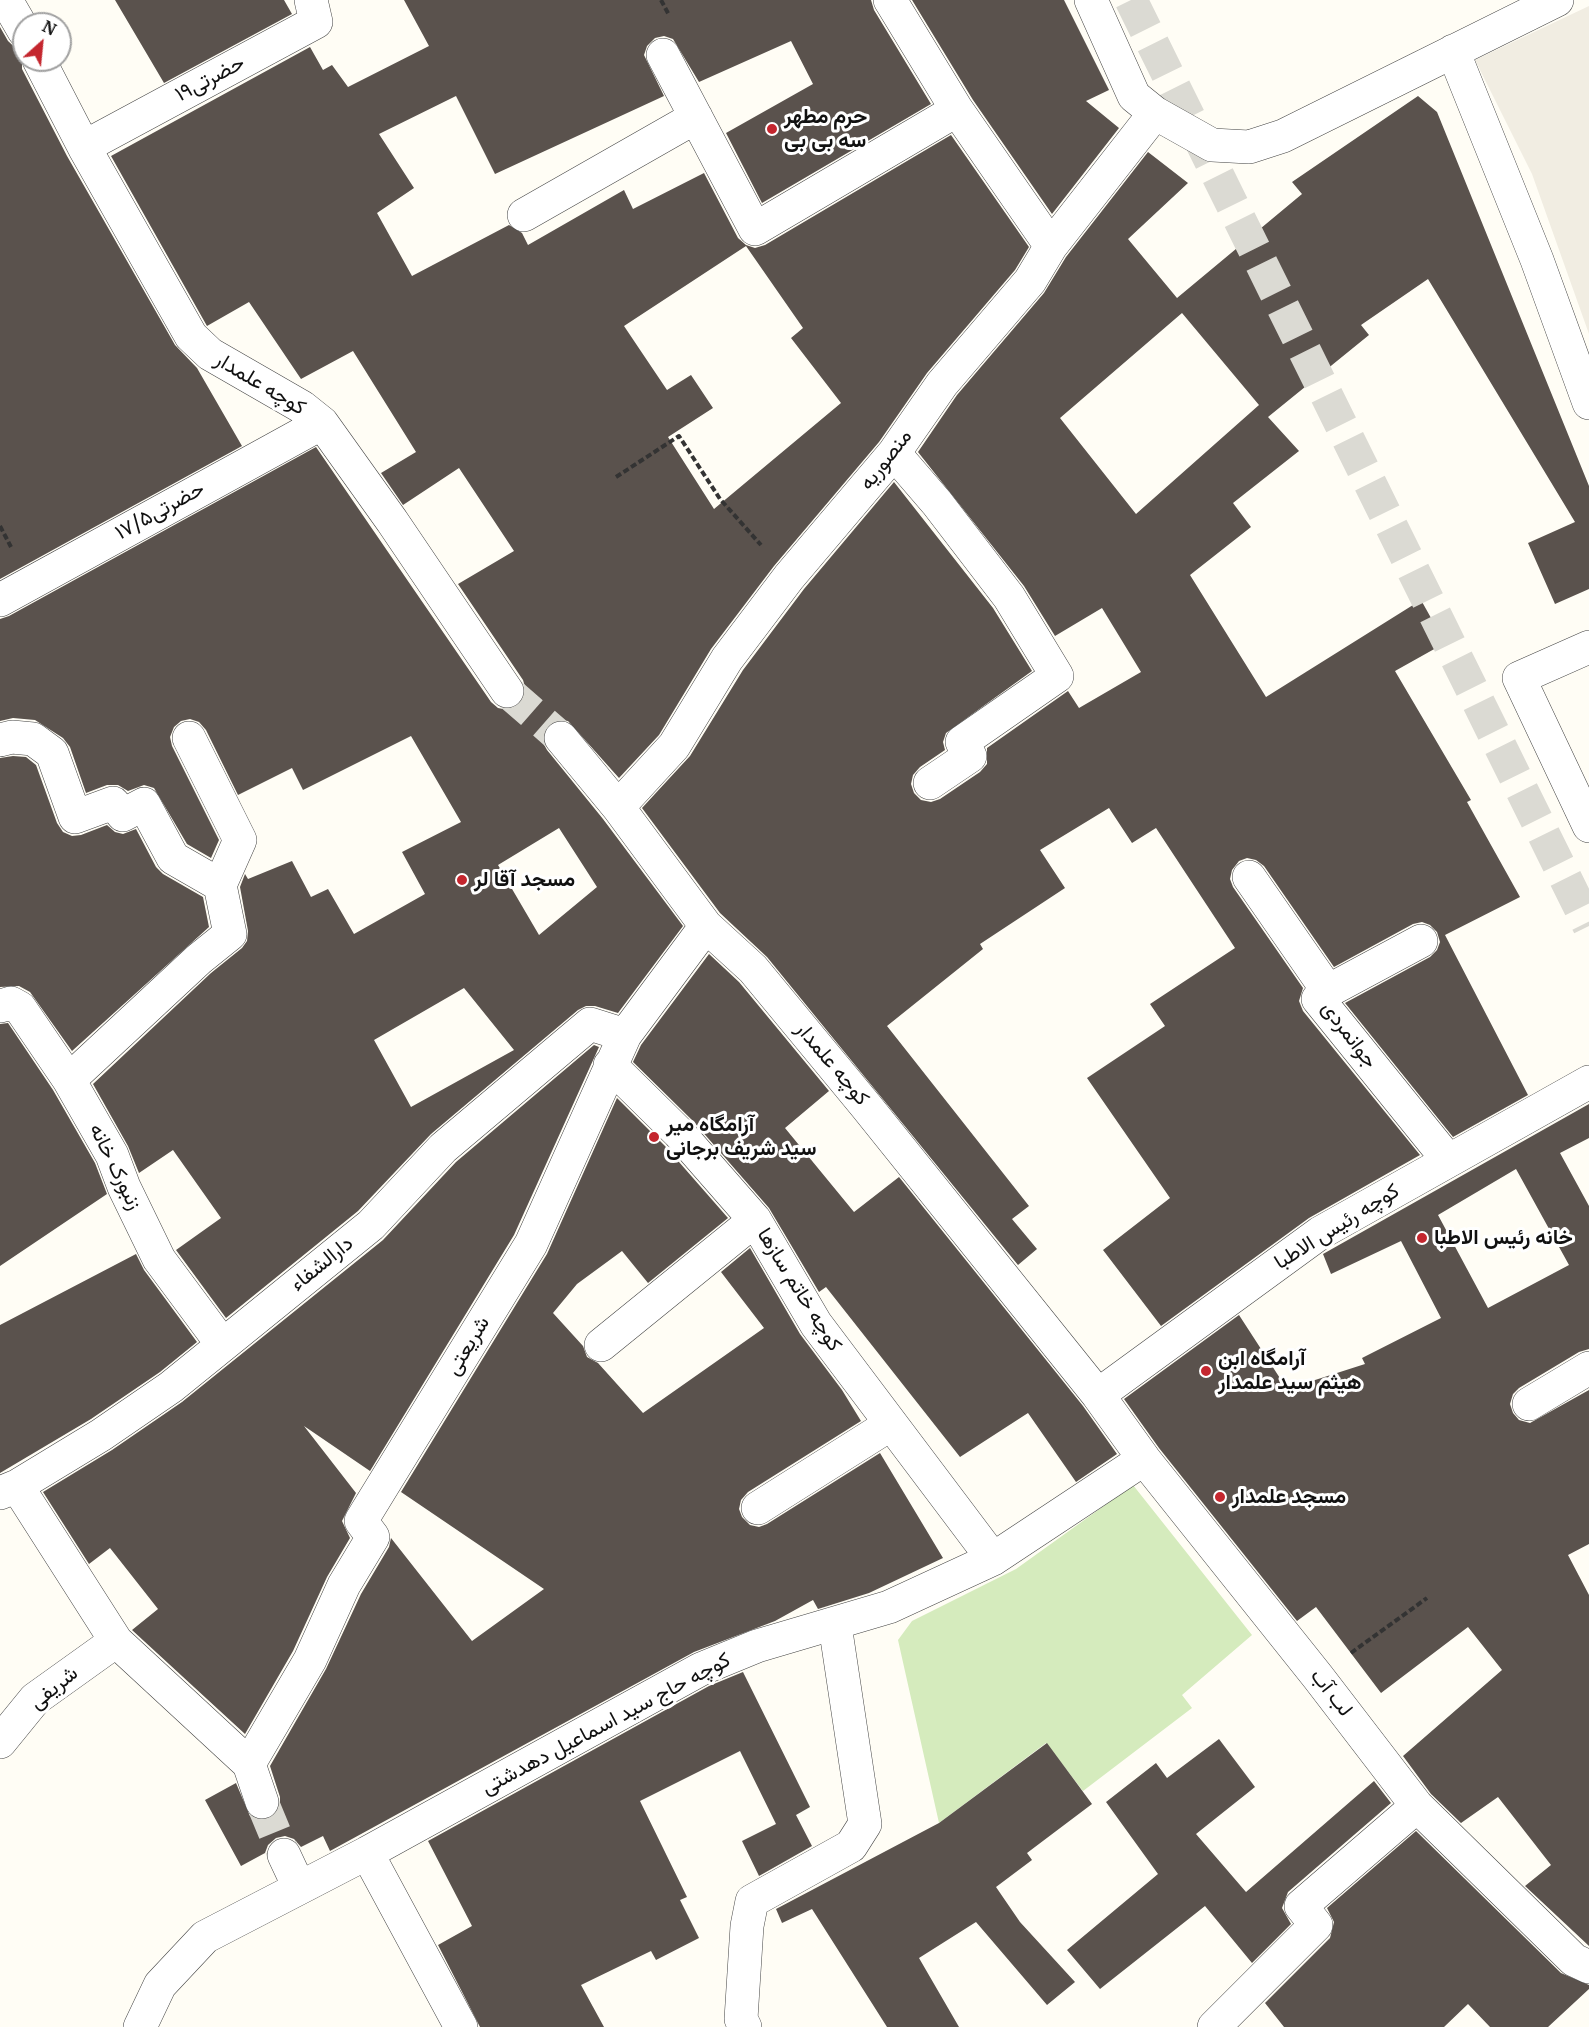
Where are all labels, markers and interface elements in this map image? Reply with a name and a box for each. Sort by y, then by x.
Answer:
north arrow [12,12,72,72]
text: N [39,16,59,40]
street label: حضرتی۱۹ [171,50,249,108]
place label: حرم مطهر سه بی بی [784,104,867,154]
marker: حرم مطهر سه بی بی [765,122,779,136]
street label: کوچه علمدار [210,347,310,421]
street label: منصوریه [854,425,918,495]
street label: حضرتی۱۷/۵ [111,476,209,546]
place label: مسجد آقا لر [474,867,575,893]
marker: مسجد آقا لر [455,873,469,887]
street label: جوانمردی [1316,996,1382,1074]
street label: کوچه علمدار [790,1017,874,1111]
place label: آرامگاه میر سید شریف برجانی [666,1112,816,1162]
street label: زنبورک خانه [83,1119,147,1215]
marker: آرامگاه میر سید شریف برجانی [647,1130,661,1144]
street label: کوچه رئیس الاطبا [1270,1179,1404,1275]
street label: کوچه خاتم سازها [751,1224,847,1356]
place label: خانه رئیس الاطبا [1434,1225,1573,1251]
street label: دارالشفاء [285,1231,359,1297]
marker: خانه رئیس الاطبا [1415,1231,1429,1245]
street label: شریعتی [441,1312,495,1380]
place label: آرامگاه ابن هیثم سید علمدار [1218,1346,1361,1396]
marker: آرامگاه ابن هیثم سید علمدار [1199,1364,1213,1378]
place label: مسجد علمدار [1232,1484,1346,1510]
marker: مسجد علمدار [1213,1490,1227,1504]
street label: کوچه حاج سید اسماعیل دهدشتی [477,1648,735,1800]
street label: شریفی [25,1661,83,1715]
street label: لب آب [1305,1664,1357,1722]

